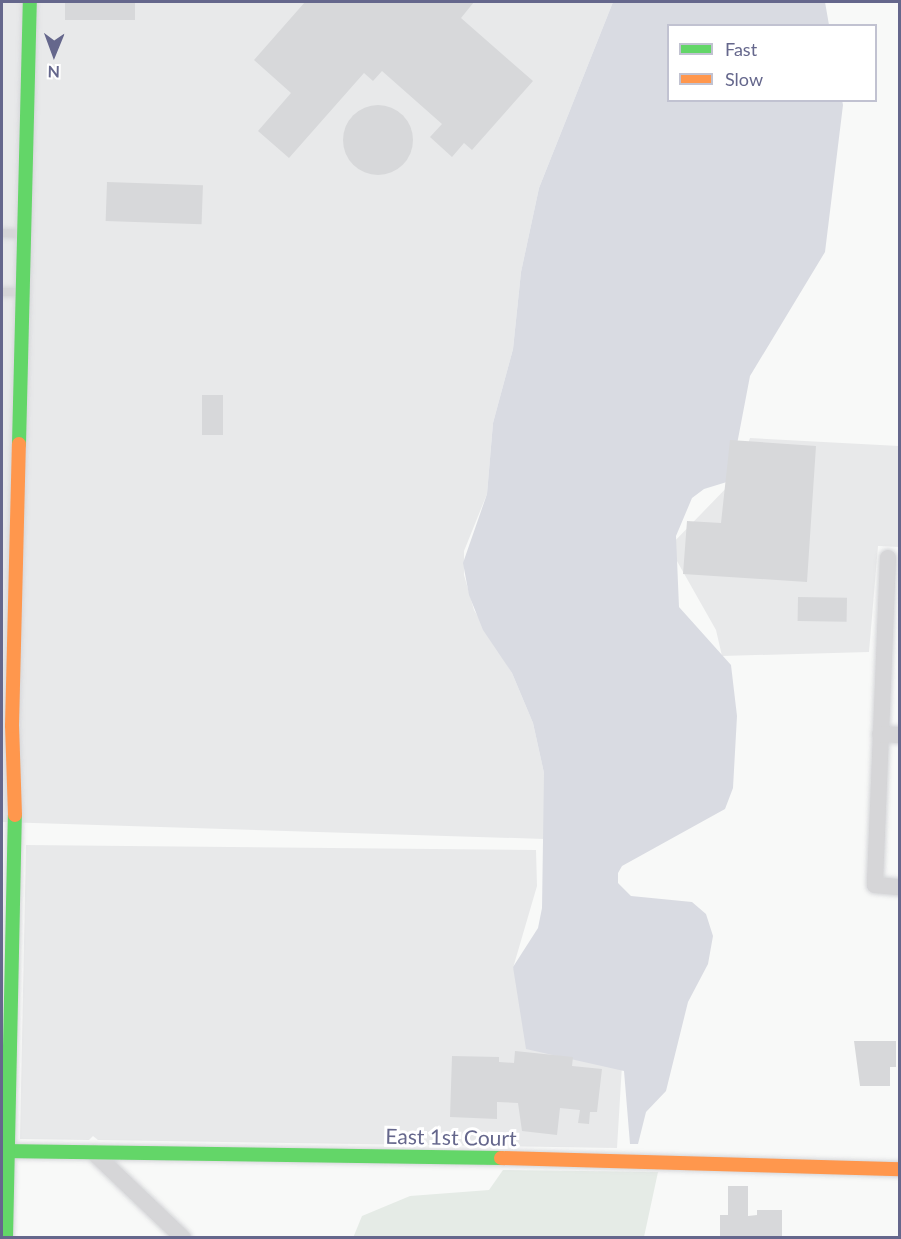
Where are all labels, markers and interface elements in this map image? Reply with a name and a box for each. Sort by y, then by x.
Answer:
north arrow [24,24,84,84]
legend [667,24,877,102]
text: Fast [725,38,757,60]
text: N [47,63,60,82]
text: Slow [725,68,763,90]
street label: East 1st Court [385,1123,517,1151]

